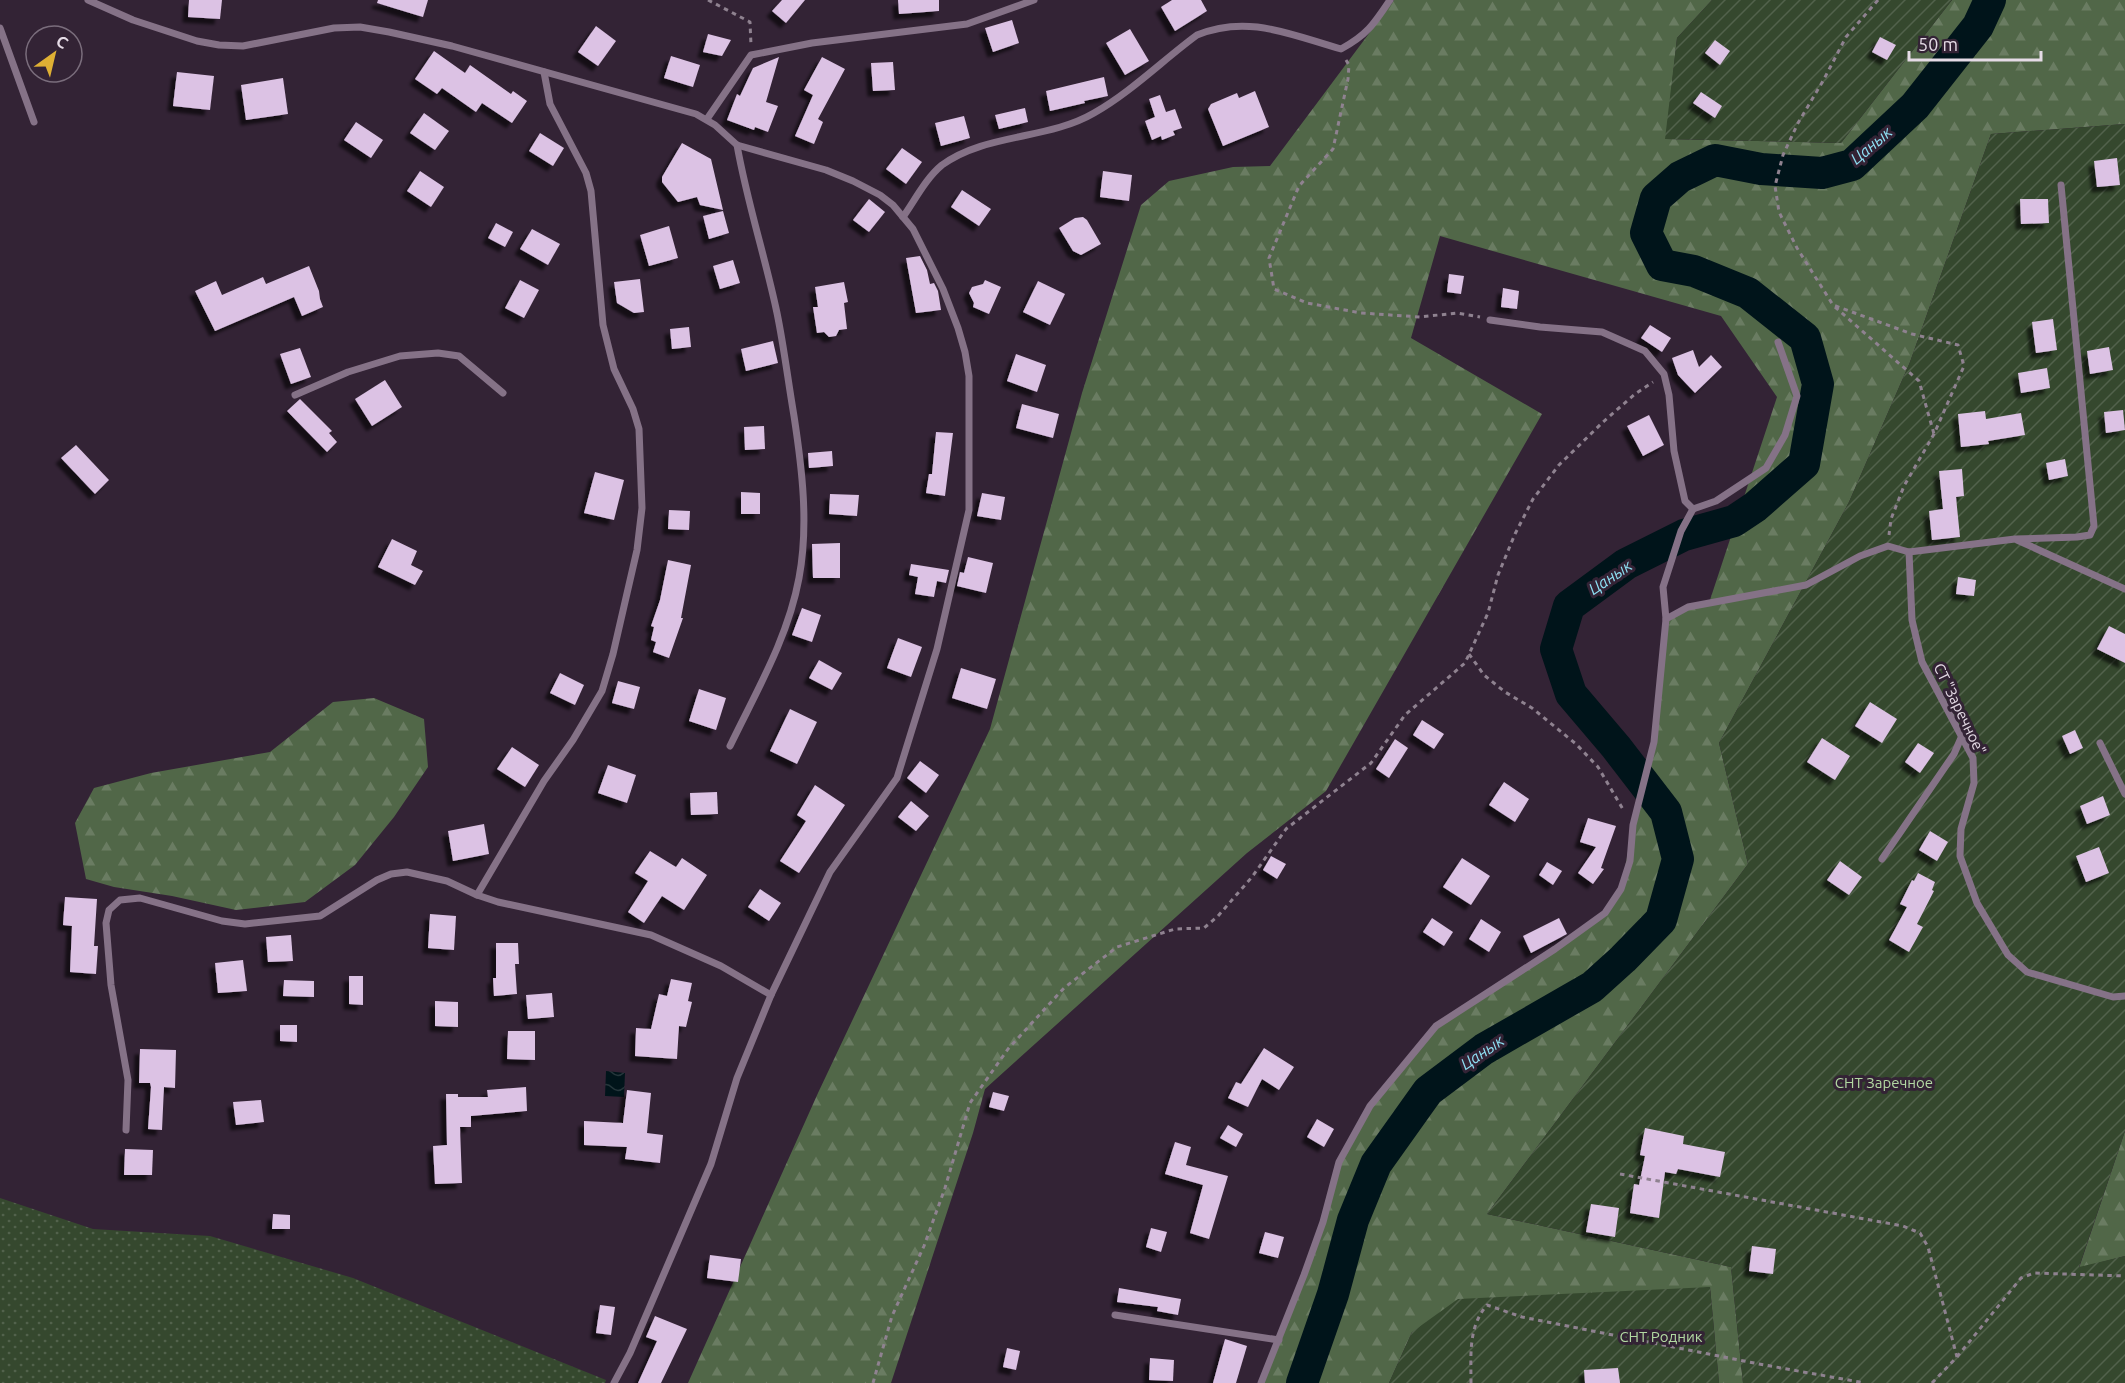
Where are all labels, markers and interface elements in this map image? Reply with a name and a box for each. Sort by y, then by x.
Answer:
north arrow [24,24,84,84]
scale bar [1909,24,2041,62]
text: С [53,31,72,52]
text: 50 m [1918,34,1958,54]
water label: Цанык [1847,122,1896,168]
water label: Цанык [1585,556,1636,598]
street label: СТ "Заречное" [1930,660,1990,758]
water label: Цанык [1457,1031,1508,1073]
park label: СНТ Заречное [1835,1074,1933,1091]
park label: СНТ Родник [1619,1328,1703,1345]

